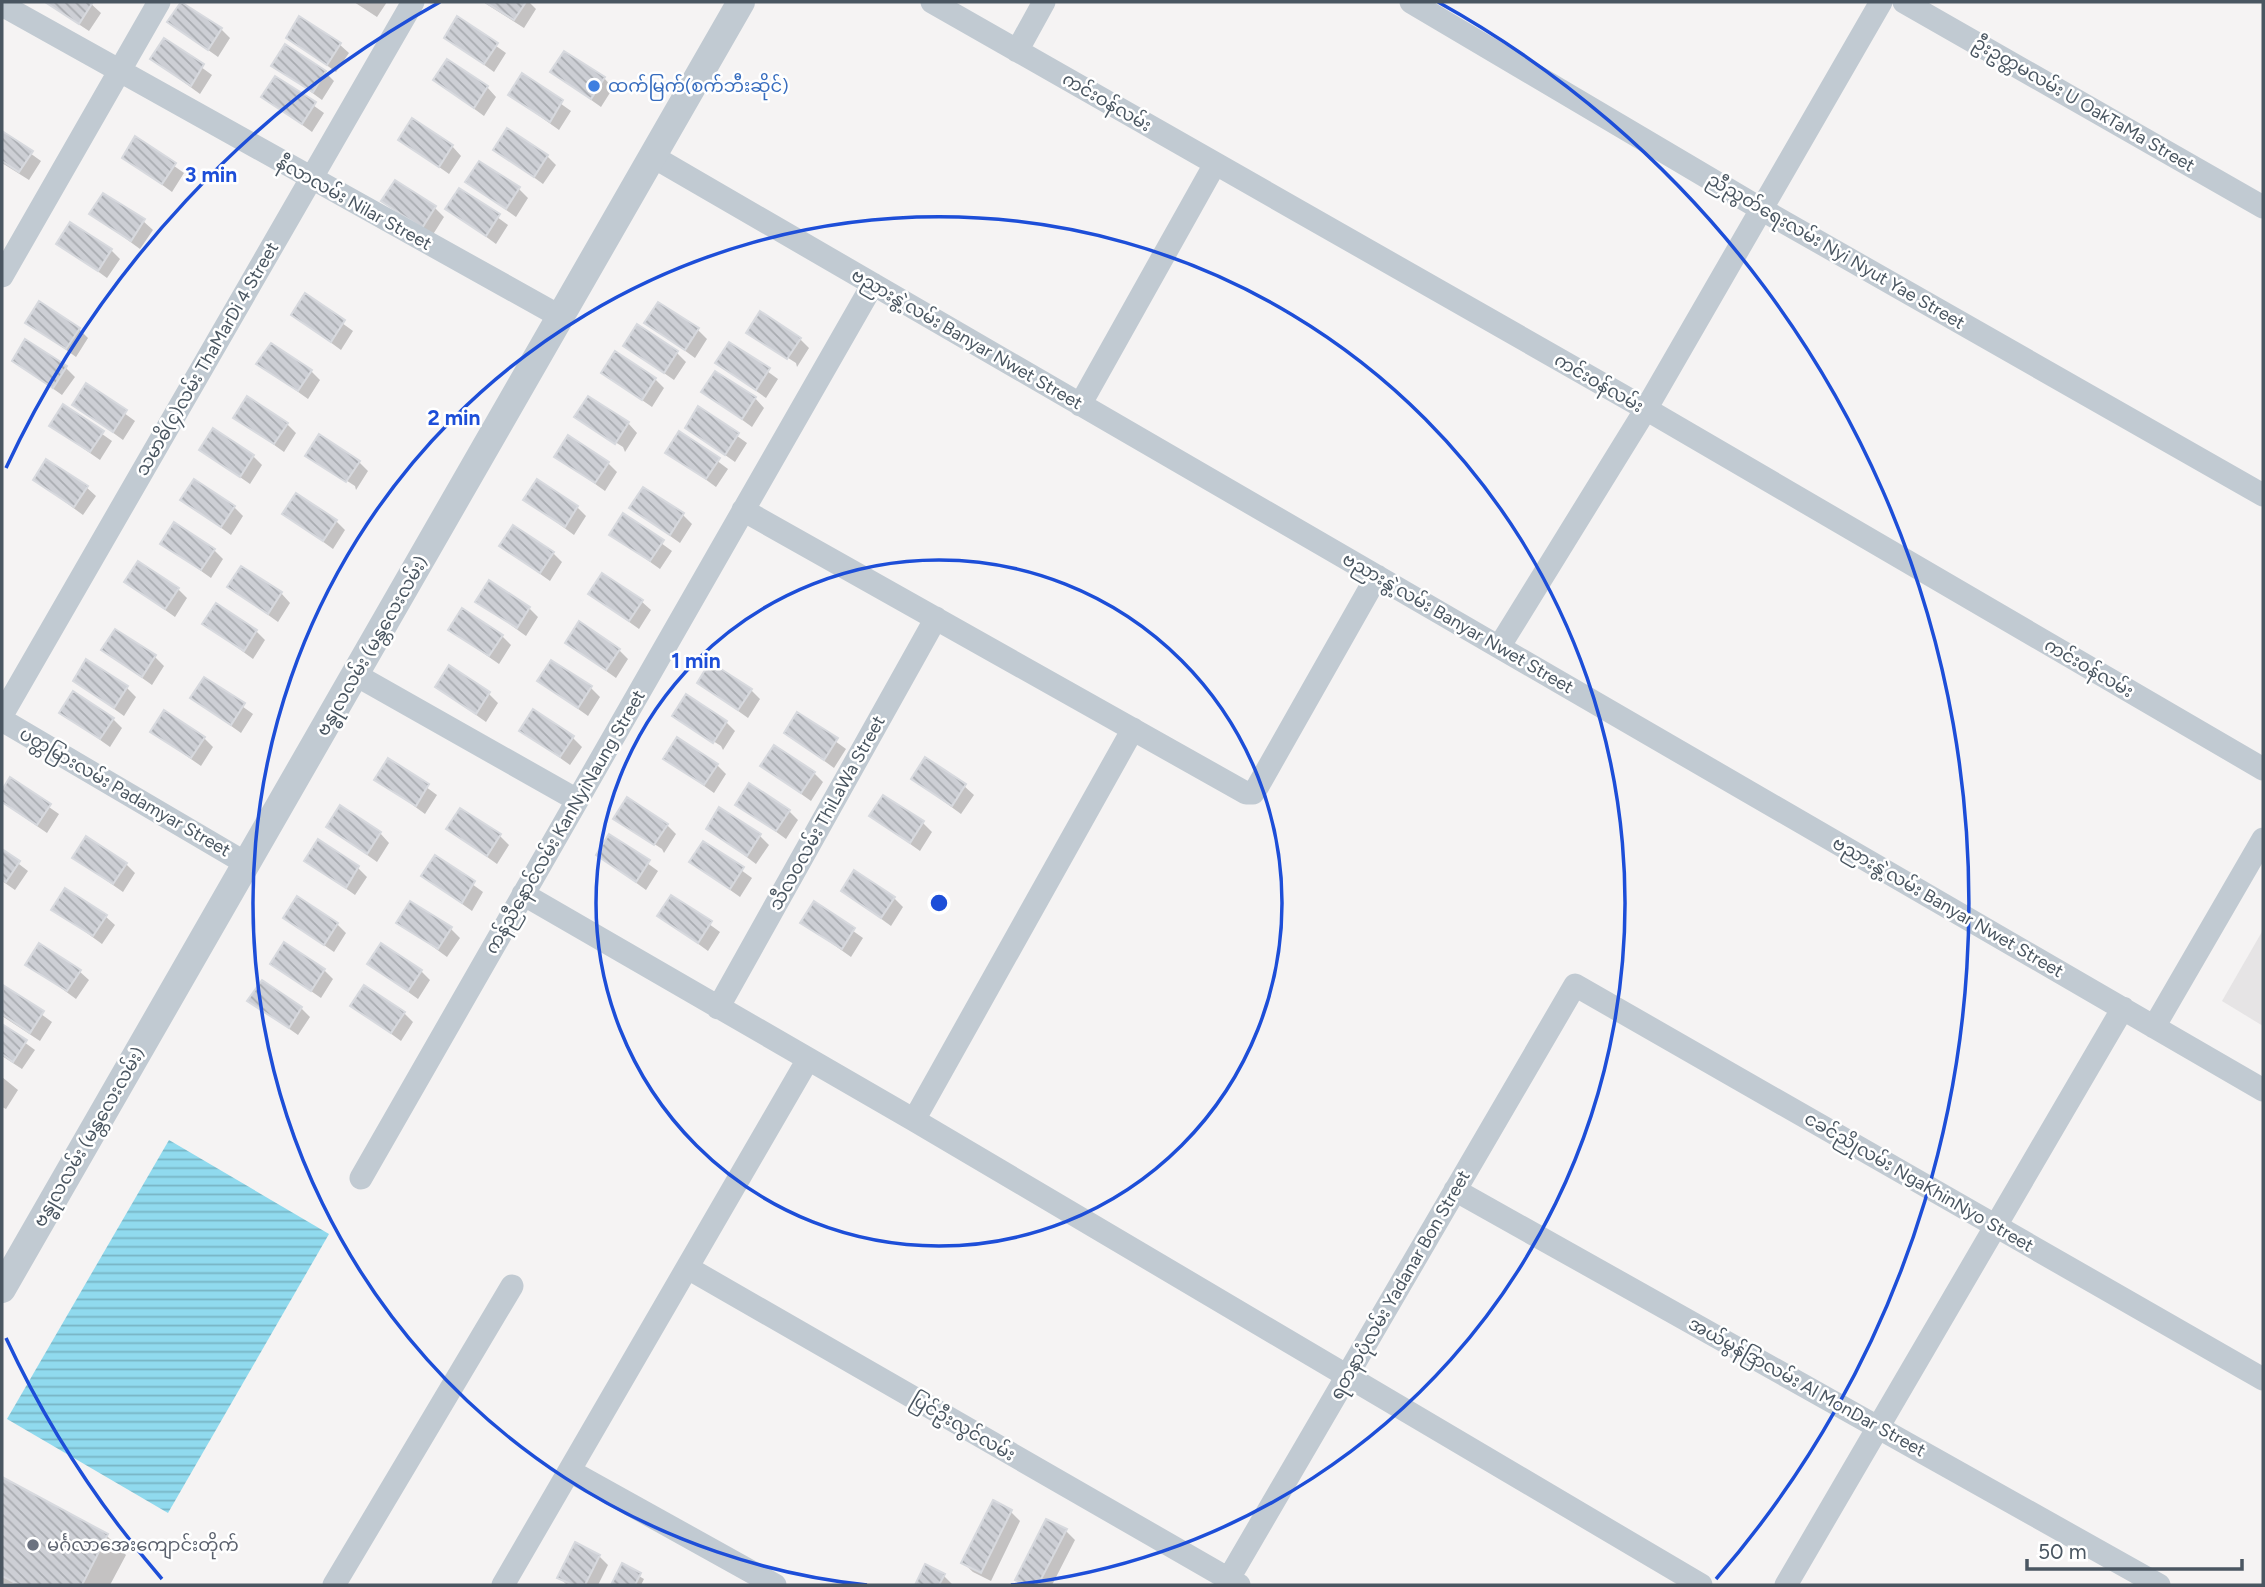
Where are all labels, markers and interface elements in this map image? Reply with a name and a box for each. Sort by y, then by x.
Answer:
street label: ဦးဥတ္တမလမ်း U OakTaMa Street [1967,30,2200,180]
street label: ကင်းဝန်လမ်း [1057,66,1156,140]
place label: ထက်မြက်(စက်ဘီးဆိုင်) [608,72,789,101]
marker: ထက်မြက်(စက်ဘီးဆိုင်) [586,78,602,94]
street label: နီလာလမ်း Nilar Street [271,149,437,258]
text: 3 min [185,162,237,187]
street label: ညီညွတ်ရေးလမ်း Nyi Nyut Yae Street [1701,166,1970,337]
street label: သမာဓိ(၄)လမ်း ThaMarDi 4 Street [128,236,287,482]
street label: ဗညားနွဲ့လမ်း Banyar Nwet Street [846,262,1088,418]
street label: ကင်းဝန်လမ်း [1549,347,1648,421]
text: 2 min [428,405,480,430]
street label: ဗညားနွဲ့လမ်း Banyar Nwet Street [1337,546,1579,702]
street label: ဗန္ဓုလလမ်း (မန္တလေးလမ်း) [310,551,436,742]
street label: ကင်းဝန်လမ်း [2039,632,2138,706]
text: 1 min [671,648,721,673]
street label: ကန်ညီနောင်လမ်း KanNyiNaung Street [478,684,653,960]
street label: သီလဝလမ်း ThiLaWa Street [762,710,890,914]
street label: ပတ္တမြားလမ်း Padamyar Street [14,721,236,865]
street label: ဗညားနွဲ့လမ်း Banyar Nwet Street [1827,830,2069,986]
centre of rings [927,891,951,915]
street label: ဗန္ဓုလလမ်း (မန္တလေးလမ်း) [27,1042,153,1233]
street label: ငခင်ညိုလမ်း NgaKhinNyo Street [1799,1105,2039,1260]
street label: ရတနာပုံလမ်း Yadanar Bon Street [1323,1165,1478,1406]
street label: အယ်မွန်ဒြာလမ်း Al MonDar Street [1683,1311,1931,1465]
street label: ပြင်ဦးလွင်လမ်း [905,1387,1020,1469]
scale bar [2027,1528,2242,1572]
place label: မင်္ဂလာအေးကျောင်းတိုက် [47,1531,239,1560]
marker: မင်္ဂလာအေးကျောင်းတိုက် [25,1537,41,1553]
text: 50 m [2038,1539,2087,1564]

